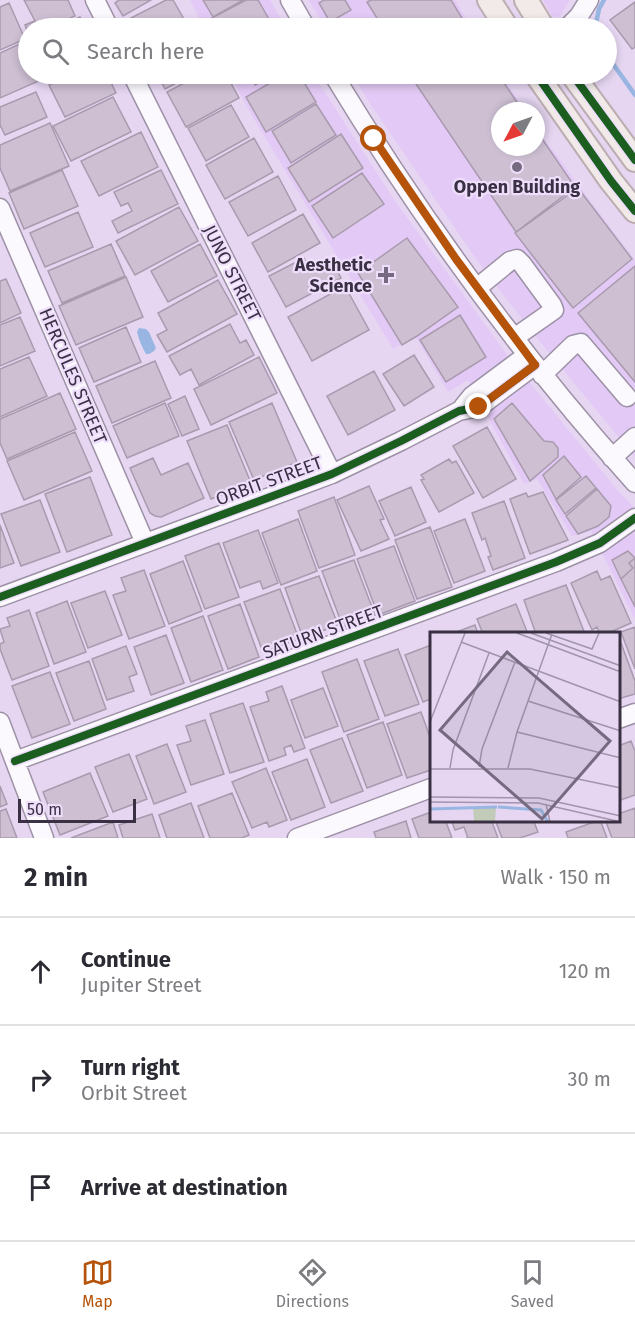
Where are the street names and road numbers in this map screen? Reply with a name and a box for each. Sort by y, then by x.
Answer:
street label: JUNO STREET [198,221,266,325]
street label: HERCULES STREET [34,305,112,448]
street label: ORBIT STREET [213,451,326,510]
street label: SATURN STREET [260,600,387,664]

